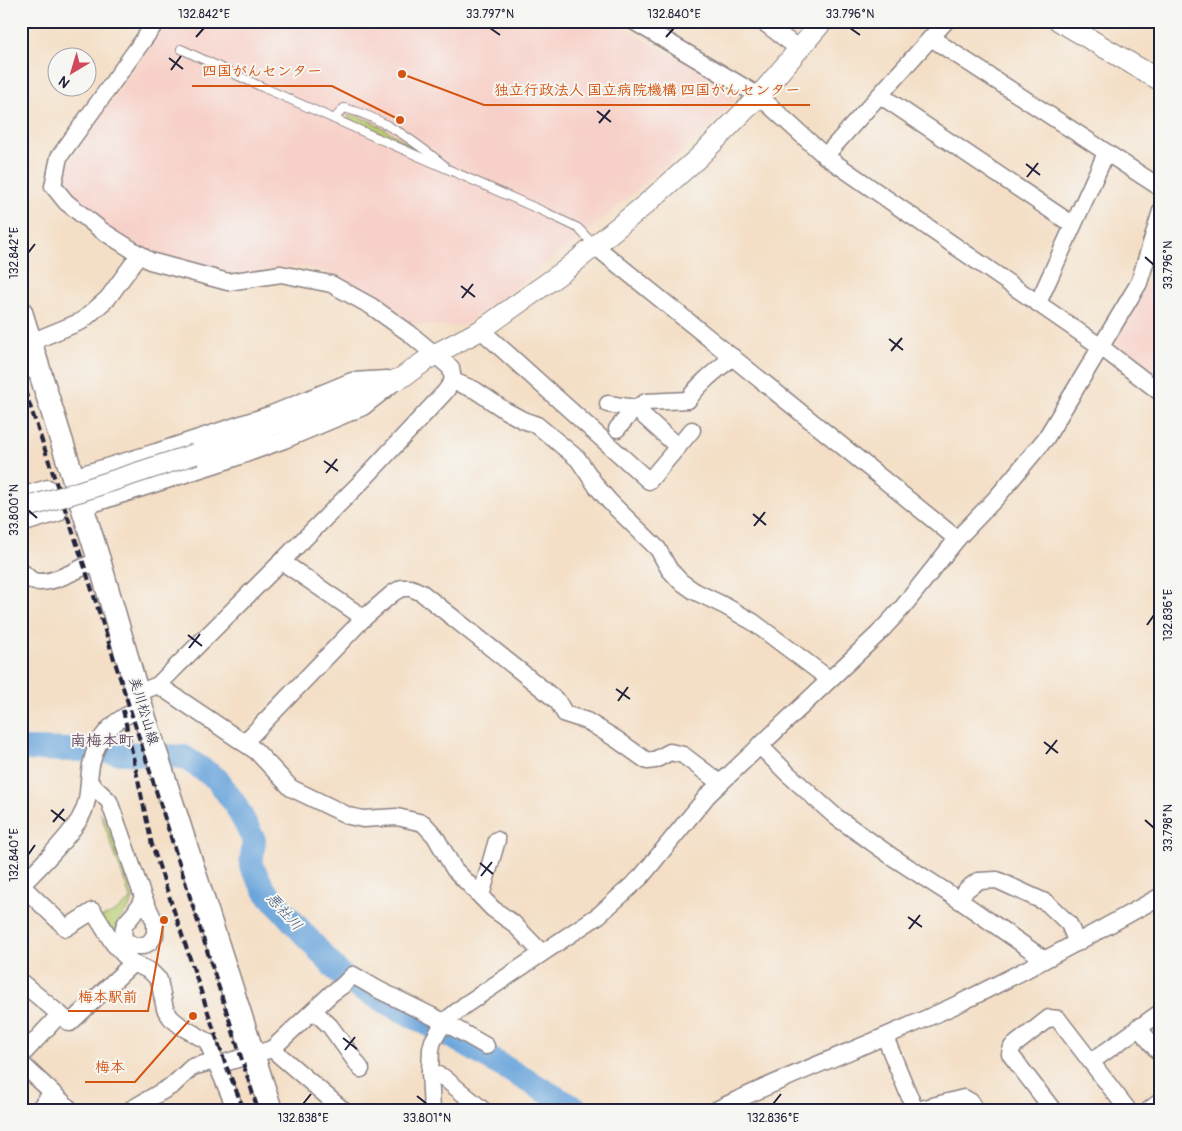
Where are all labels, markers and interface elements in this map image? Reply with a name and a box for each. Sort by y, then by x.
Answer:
text: 132.842°E [178,7,230,22]
text: 33.797°N [466,7,514,22]
text: 132.840°E [647,7,701,22]
text: 33.796°N [826,7,874,22]
north arrow [48,48,98,98]
callout: 四国がんセンター [192,56,332,86]
text: 四国がんセンター [202,62,322,81]
text: N [55,72,73,91]
callout: 独立行政法人 国立病院機構 四国がんセンター [484,75,810,105]
text: 独立行政法人 国立病院機構 四国がんセンター [494,81,800,100]
text: 132.842°E [7,227,22,279]
text: 33.796°N [1161,241,1176,289]
text: 33.800°N [7,484,22,536]
text: 132.836°E [1161,589,1176,641]
street label: 美川松山線 [126,675,162,747]
district label: 南梅本町 [70,731,134,751]
text: 33.798°N [1161,804,1176,852]
text: 132.840°E [7,828,22,882]
water label: 悪社川 [262,889,306,935]
callout: 梅本駅前 [68,981,148,1011]
text: 梅本駅前 [78,988,138,1007]
callout: 梅本 [85,1052,135,1082]
text: 梅本 [95,1058,125,1077]
text: 132.838°E [277,1111,329,1126]
text: 33.801°N [403,1111,451,1126]
text: 132.836°E [747,1111,799,1126]

